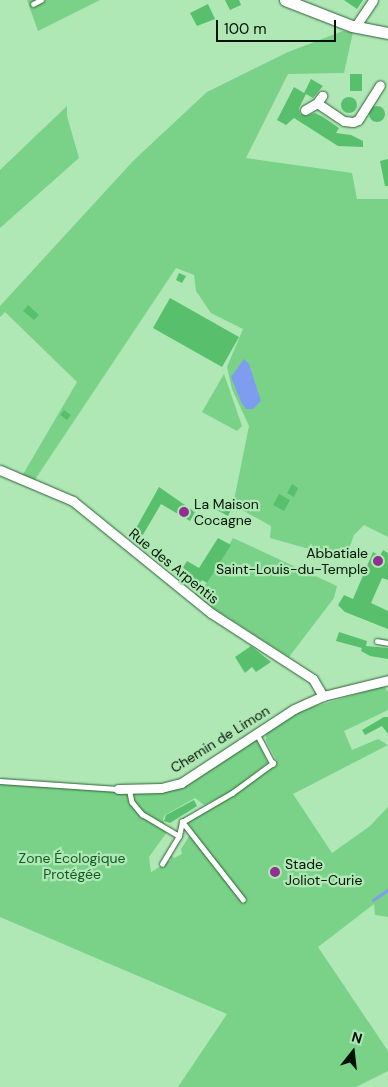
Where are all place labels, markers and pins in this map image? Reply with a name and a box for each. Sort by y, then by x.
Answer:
place label: La Maison Cocagne [194,496,259,528]
marker: La Maison Cocagne [178,506,190,518]
place label: Abbatiale Saint-Louis-du-Temple [216,545,368,578]
marker: Abbatiale Saint-Louis-du-Temple [372,555,384,567]
place label: Stade Joliot-Curie [285,856,362,889]
marker: Stade Joliot-Curie [269,866,281,878]

